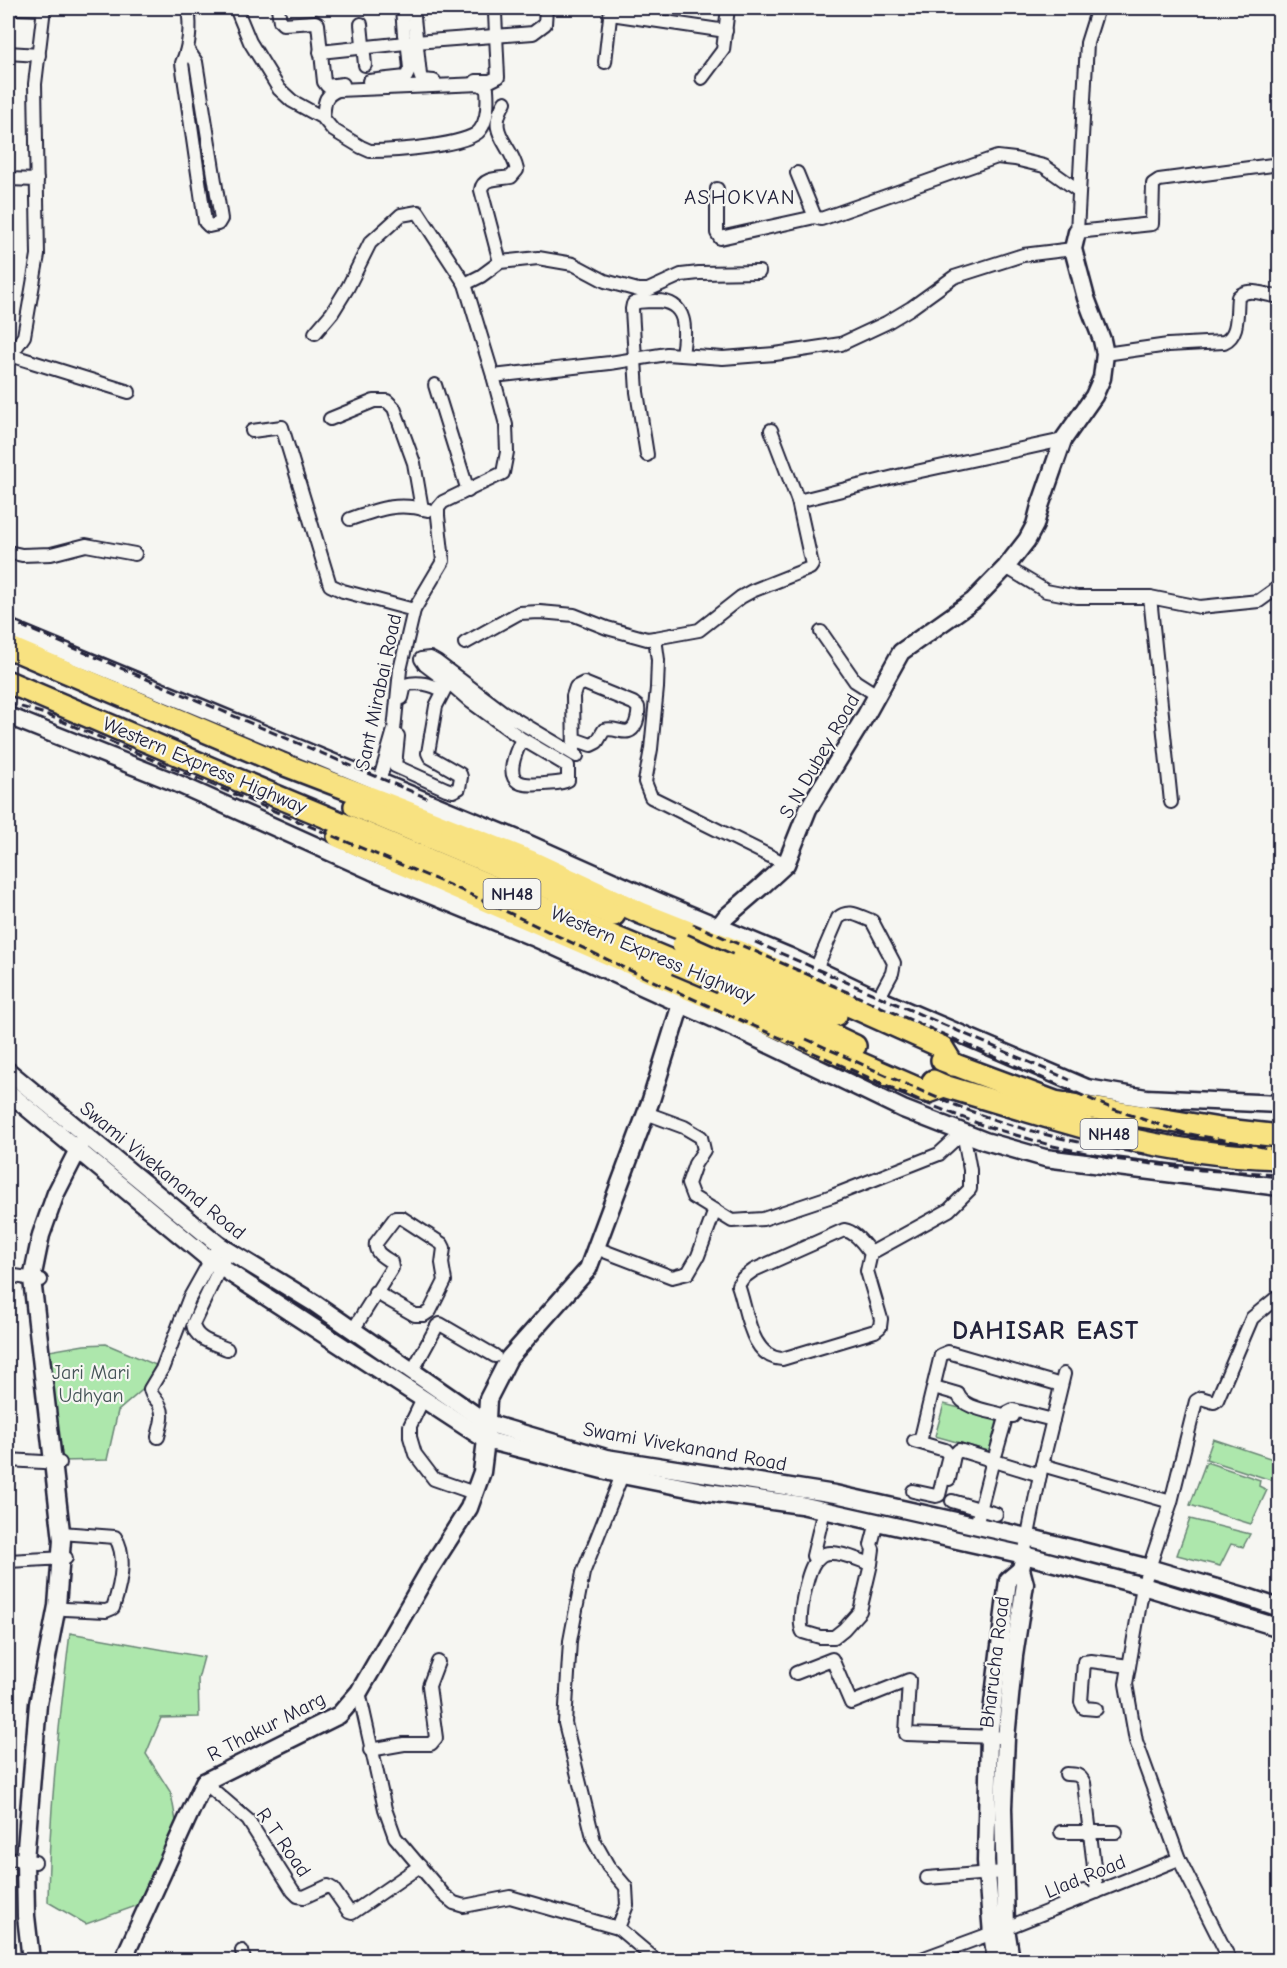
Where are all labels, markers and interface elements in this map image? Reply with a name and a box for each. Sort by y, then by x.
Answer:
district label: ASHOKVAN [684,185,796,209]
street label: Sant Mirabai Road [351,612,406,772]
street label: S N Dubey Road [775,690,864,823]
street label: Western Express Highway [99,712,310,819]
road number: NH48 [484,879,540,909]
street label: Western Express Highway [547,901,758,1008]
street label: Swami Vivekanand Road [75,1096,250,1244]
road number: NH48 [1080,1119,1138,1149]
district label: DAHISAR EAST [952,1316,1140,1346]
park label: Jari Mari Udhyan [52,1361,130,1407]
street label: Swami Vivekanand Road [581,1417,789,1476]
street label: Bharucha Road [975,1595,1014,1729]
street label: R Thakur Marg [203,1687,329,1766]
street label: R T Road [252,1803,316,1881]
street label: Llad Road [1041,1850,1129,1903]

